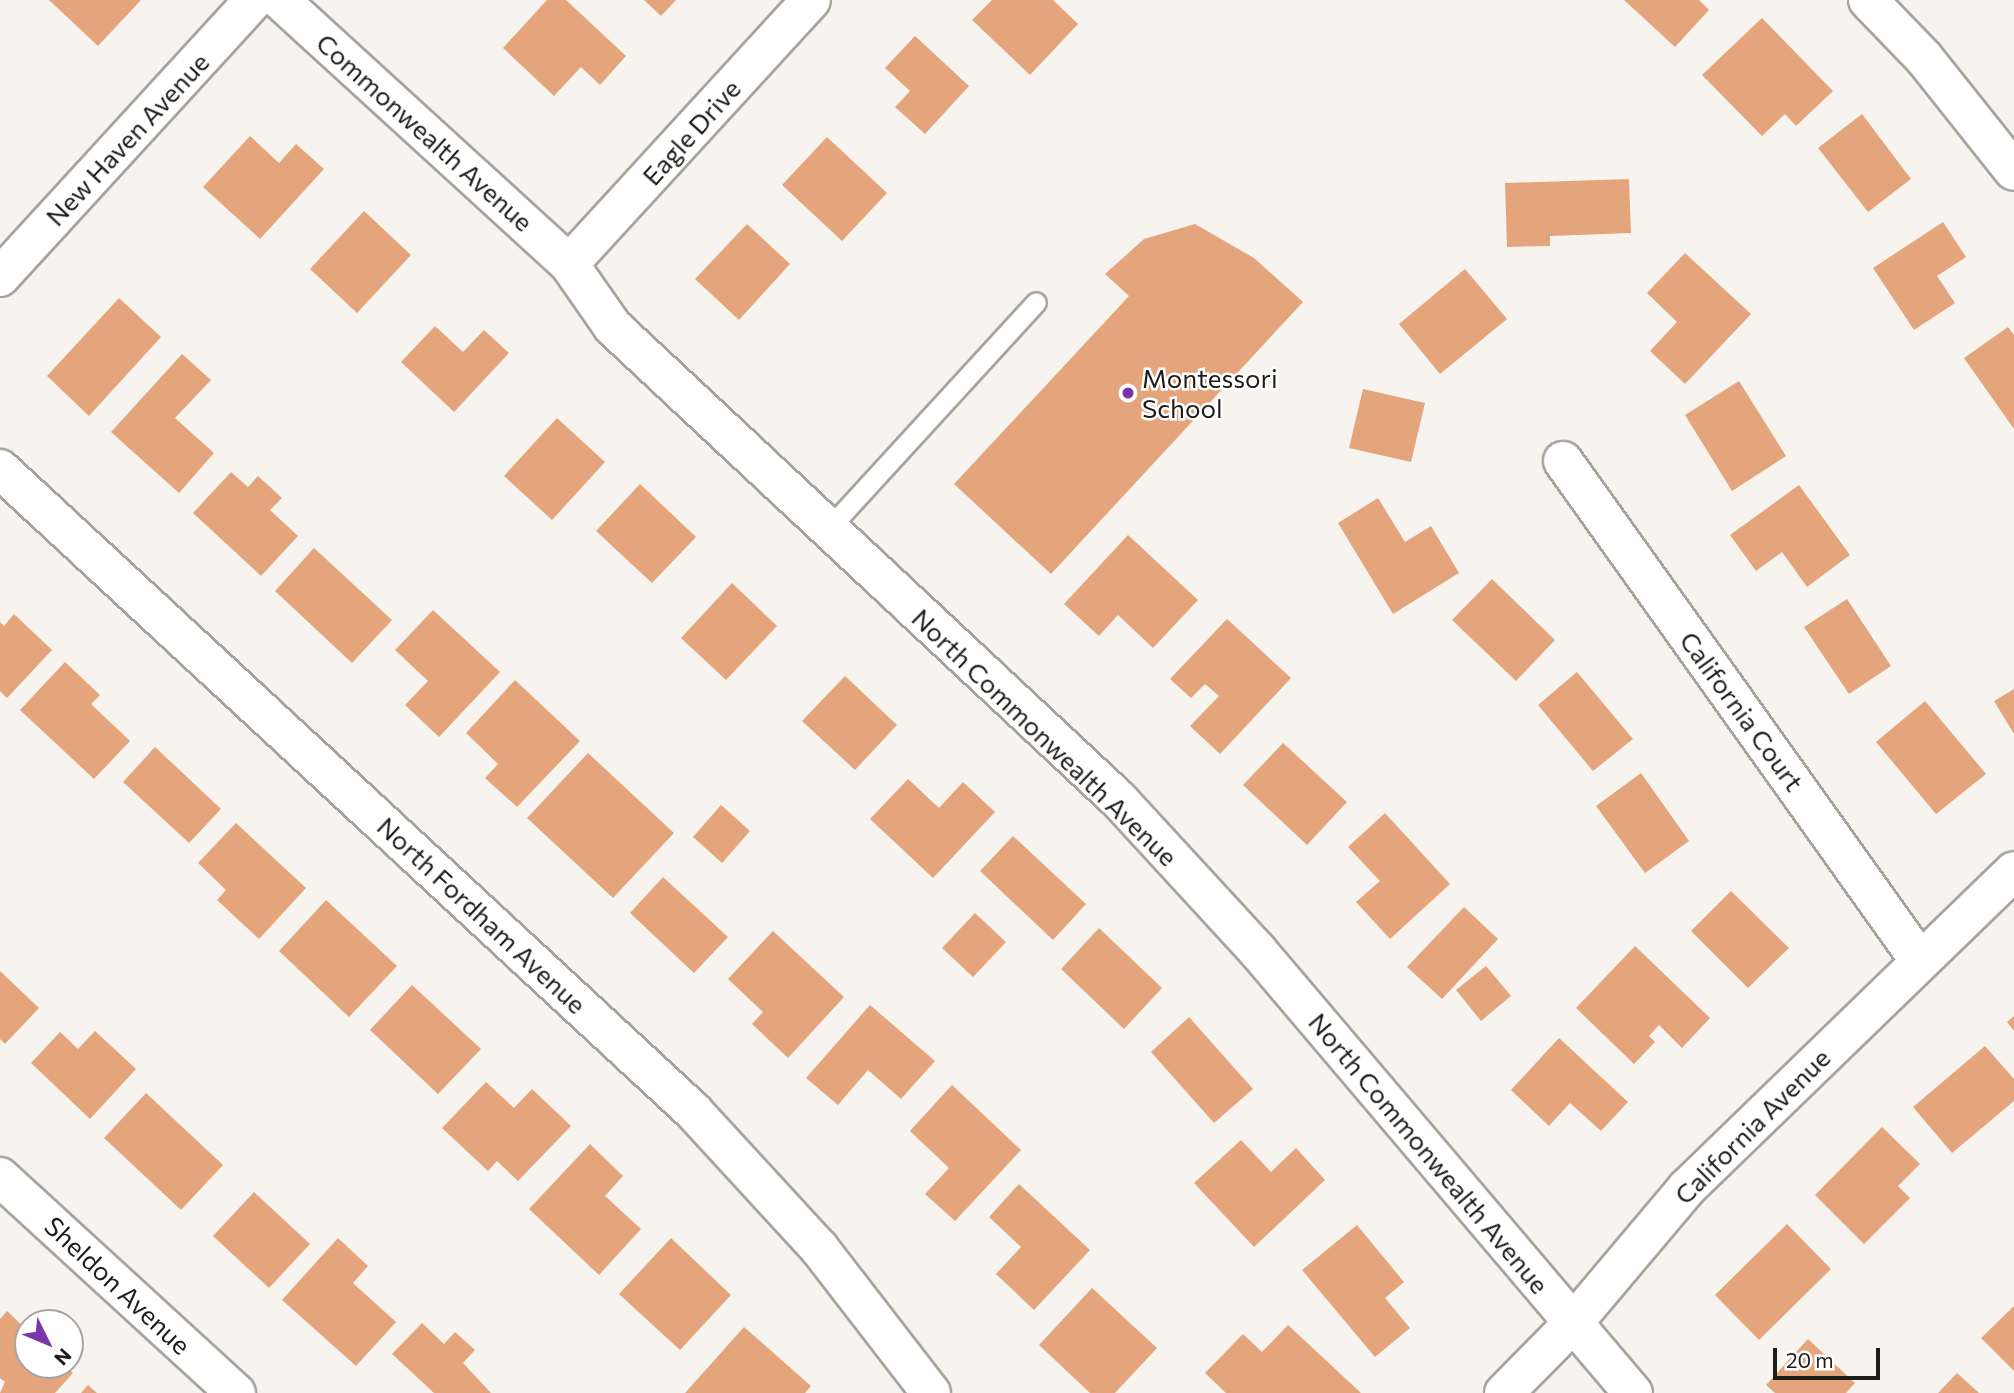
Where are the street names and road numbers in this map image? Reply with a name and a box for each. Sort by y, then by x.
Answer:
street label: Commonwealth Avenue [310,27,540,237]
street label: New Haven Avenue [39,46,215,232]
street label: Eagle Drive [636,73,746,191]
street label: North Commonwealth Avenue [906,602,1184,872]
street label: California Court [1674,625,1810,797]
street label: North Fordham Avenue [371,810,593,1020]
street label: North Commonwealth Avenue [1303,1006,1555,1300]
street label: California Avenue [1668,1042,1836,1210]
street label: Sheldon Avenue [39,1210,197,1360]

